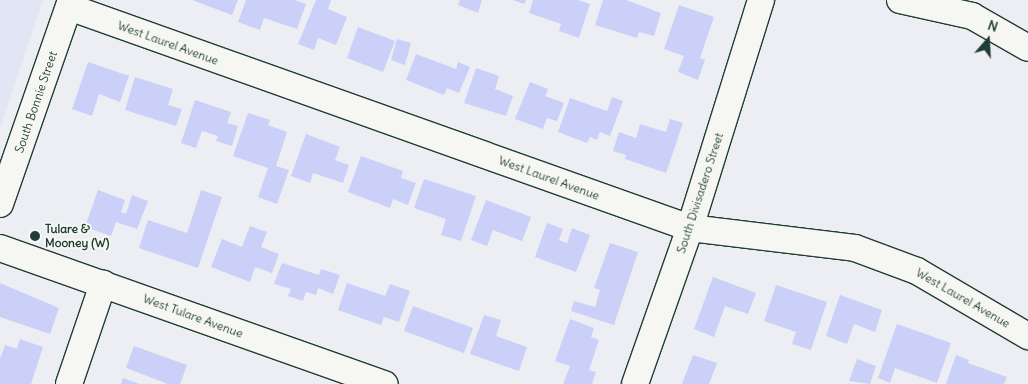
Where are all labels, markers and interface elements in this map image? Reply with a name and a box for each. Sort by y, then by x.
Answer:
north arrow [963,15,1013,65]
text: N [985,16,1000,36]
street label: West Laurel Avenue [116,18,220,68]
street label: South Bonnie Street [12,49,60,155]
street label: South Divisadero Street [674,131,726,255]
street label: West Laurel Avenue [497,153,601,203]
place label: Tulare & Mooney (W) [45,222,109,250]
marker: Tulare & Mooney (W) [29,230,41,242]
street label: West Laurel Avenue [913,265,1013,331]
street label: West Tulare Avenue [141,291,245,341]

